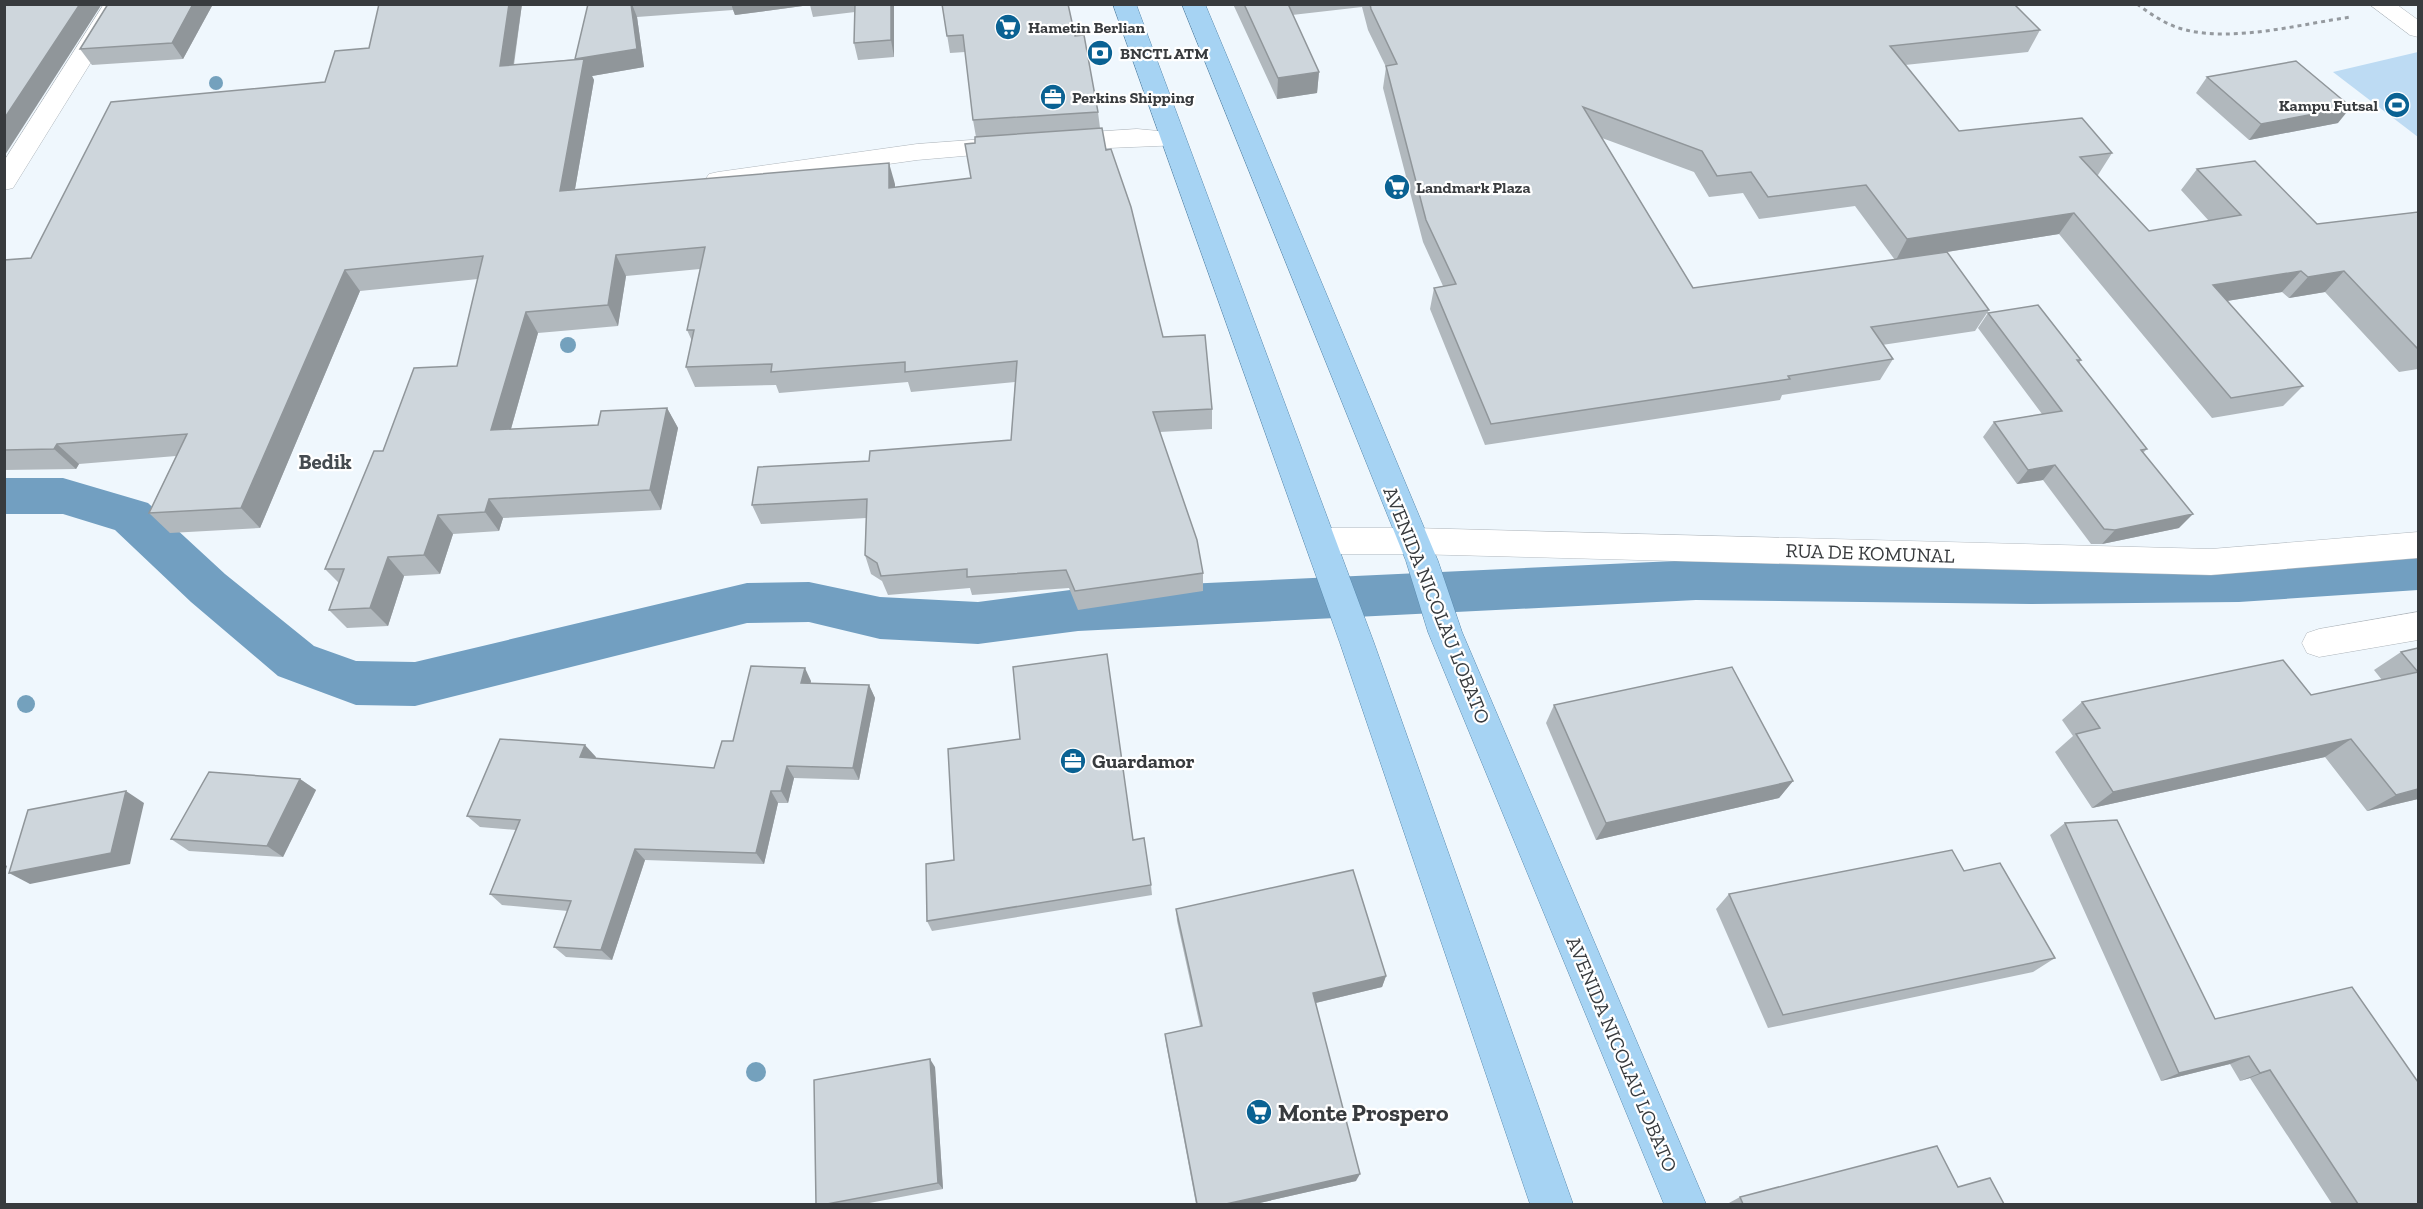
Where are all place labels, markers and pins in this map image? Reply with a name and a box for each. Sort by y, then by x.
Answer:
supermarket icon: Hametin Berlian [993,12,1023,42]
place label: Hametin Berlian [1028,18,1146,37]
bank icon: BNCTL ATM [1085,38,1115,68]
place label: BNCTL ATM [1120,44,1209,63]
office icon: Perkins Shipping [1038,82,1068,112]
place label: Perkins Shipping [1072,88,1194,107]
sports icon: Kampu Futsal [2382,90,2412,120]
place label: Kampu Futsal [2279,96,2378,115]
supermarket icon: Landmark Plaza [1382,172,1412,202]
place label: Landmark Plaza [1416,178,1530,197]
office icon: Guardamor [1058,746,1088,776]
place label: Guardamor [1092,749,1195,773]
supermarket icon: Monte Prospero [1244,1097,1274,1127]
place label: Monte Prospero [1278,1098,1449,1127]

